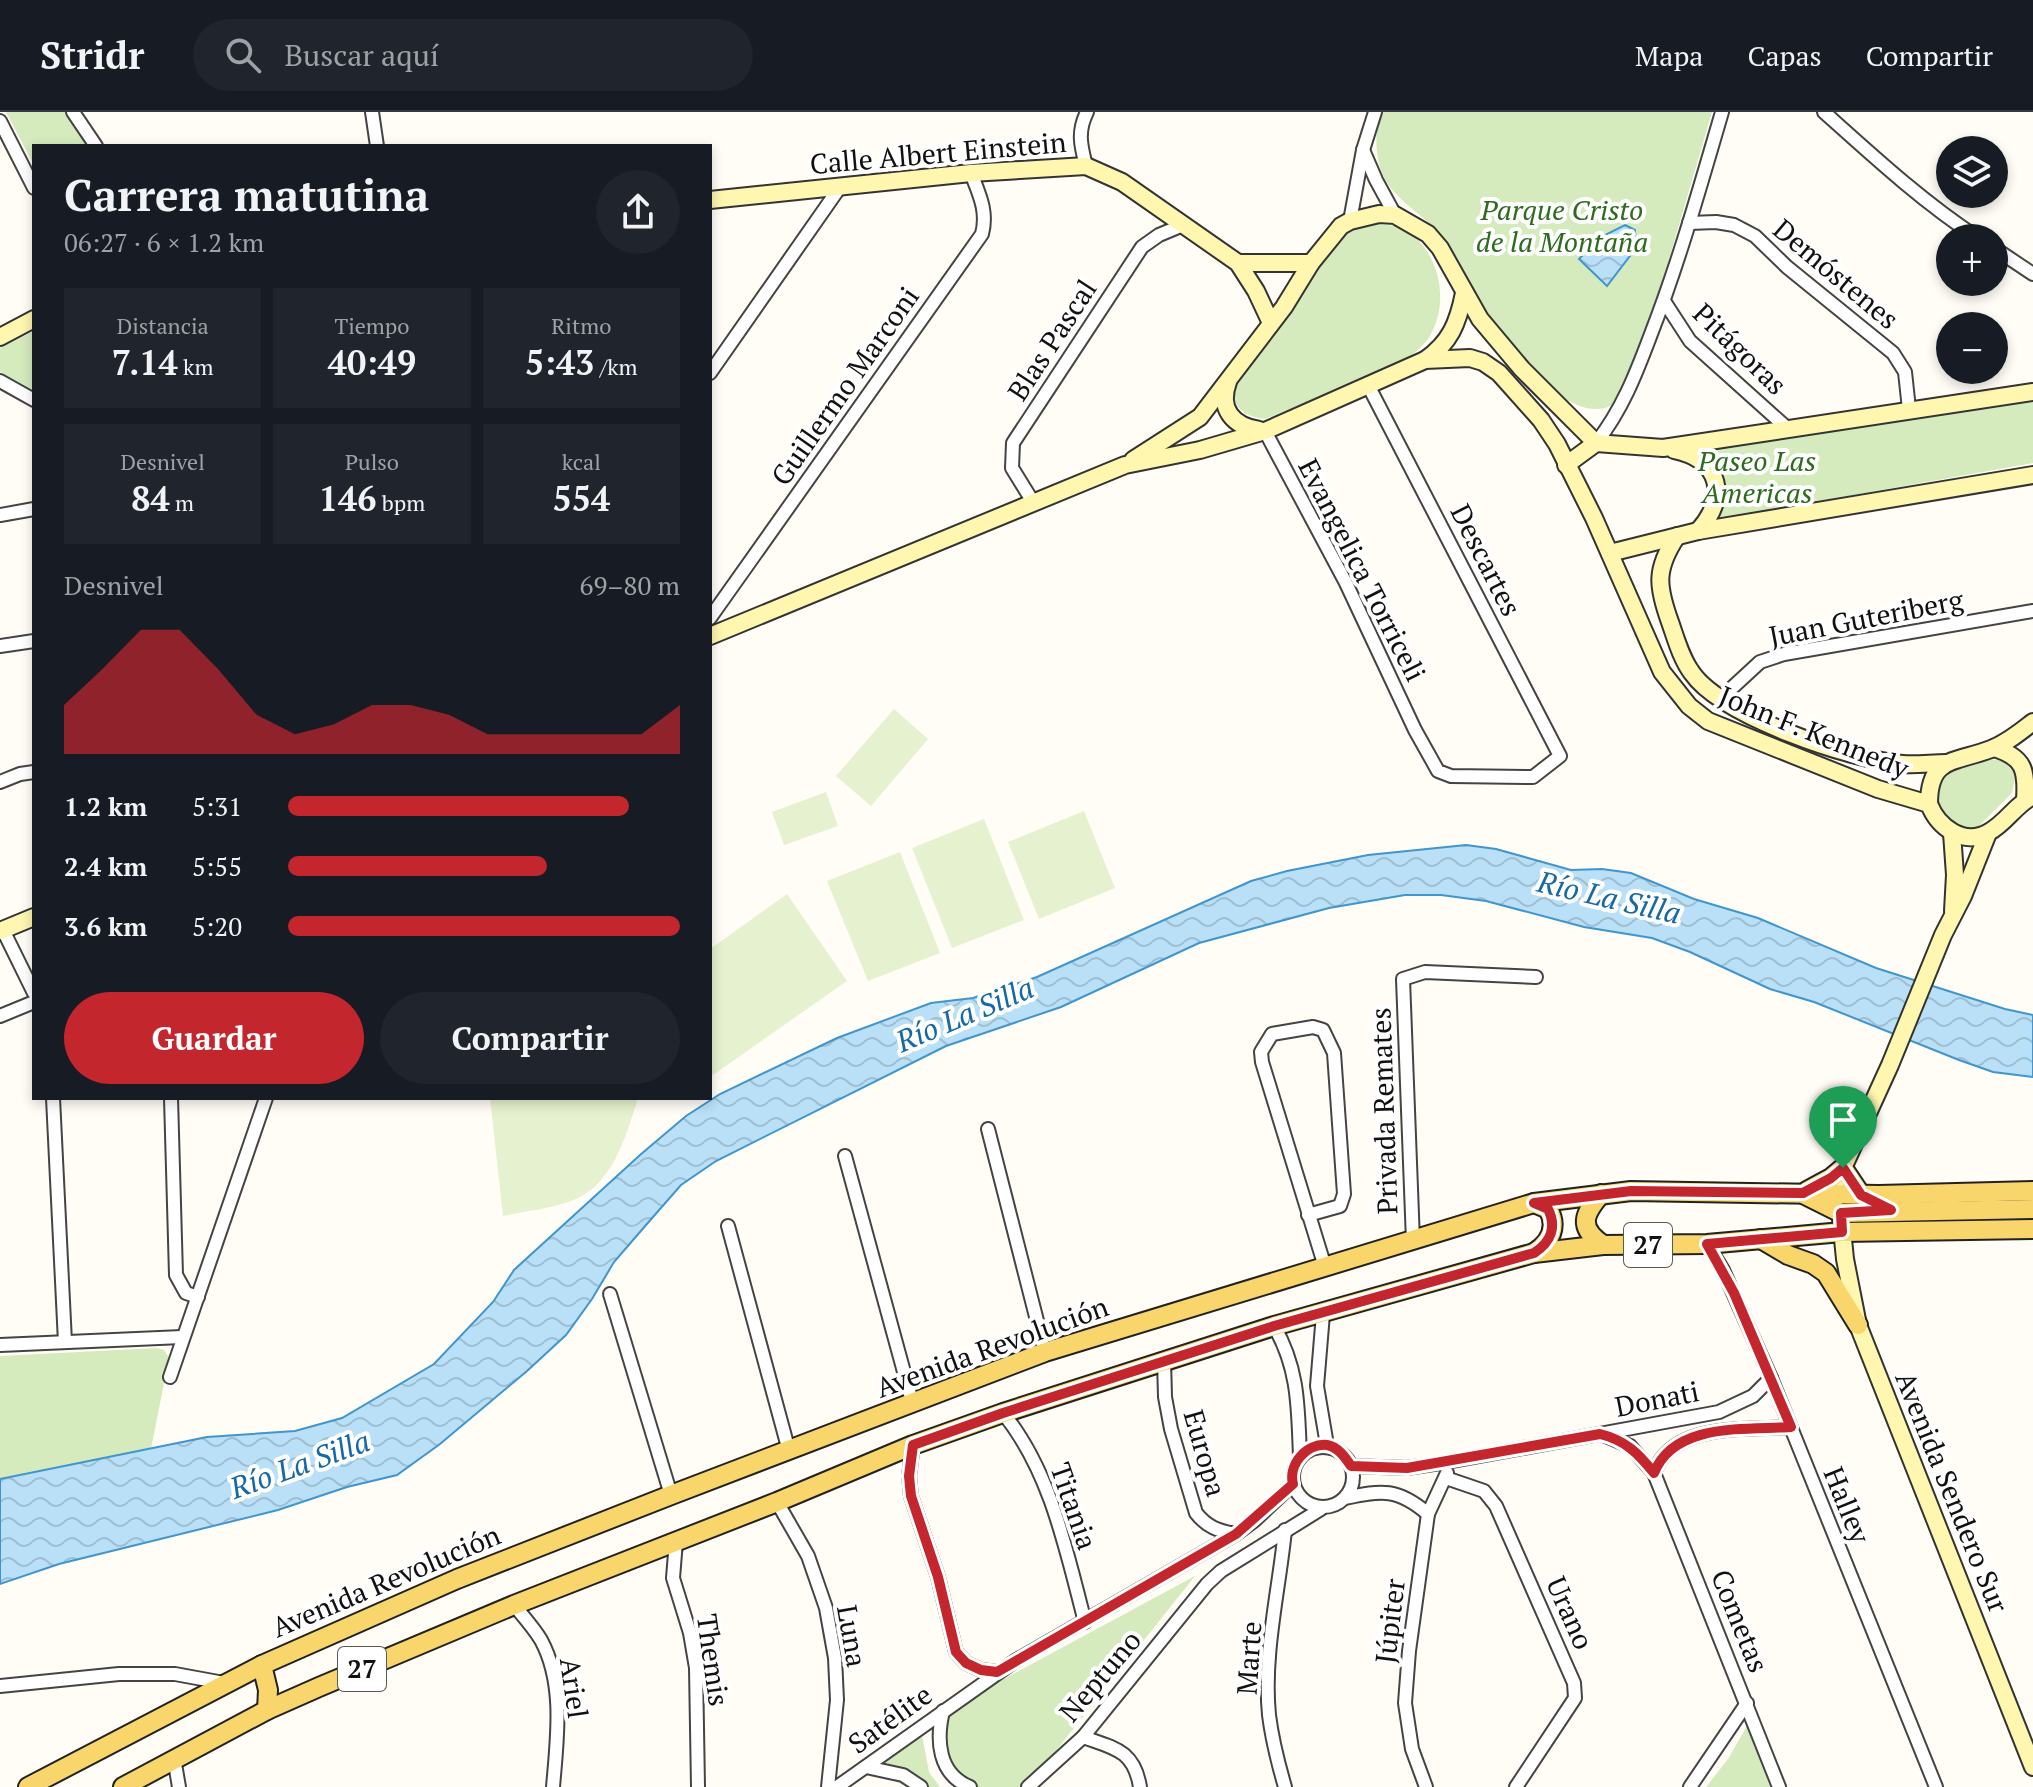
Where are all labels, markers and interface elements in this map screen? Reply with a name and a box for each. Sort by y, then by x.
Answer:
search box [193,19,753,91]
text: Stridr [40,30,145,80]
icon: search [221,33,265,77]
text: Buscar aquí [285,35,439,75]
text: Mapa [1635,37,1703,74]
text: Capas [1747,37,1822,74]
text: Compartir [1866,37,1993,74]
street label: Calle Albert Einstein [808,123,1068,182]
map controls [1936,136,2008,384]
button: layers [1936,136,2008,208]
text: Carrera matutina [64,165,429,224]
button: share [596,170,680,254]
park label: Parque Cristo de la Montaña [1476,191,1648,260]
street label: Demóstenes [1766,210,1907,337]
button: + [1936,224,2008,296]
text: 06:27 · 6 × 1.2 km [64,225,264,259]
street label: Blas Pascal [999,272,1104,407]
street label: Guillermo Marconi [762,279,927,492]
street label: Pitágoras [1685,295,1795,403]
text: Distancia [117,311,209,340]
text: Tiempo [335,311,409,340]
text: Ritmo [551,311,611,340]
button: − [1936,312,2008,384]
text: 7.14 [112,340,178,385]
text: 40:49 [328,340,416,385]
text: 5:43 [525,340,594,385]
text: km [178,352,213,381]
text: /km [594,352,638,381]
park label: Paseo Las Americas [1697,442,1816,511]
text: Desnivel [121,447,205,476]
text: Pulso [345,447,399,476]
text: kcal [562,447,601,476]
street label: Evangelica Torriceli [1290,452,1435,688]
text: 84 [131,476,170,521]
text: 146 [319,476,376,521]
text: 554 [553,476,610,521]
text: m [170,488,194,517]
text: bpm [376,488,425,517]
street label: Descartes [1443,498,1530,622]
text: Desnivel [64,568,164,602]
text: 69–80 m [580,568,680,602]
street label: Juan Guteriberg [1766,580,1967,654]
street label: John F. Kennedy [1714,677,1915,787]
text: 1.2 km [64,789,147,823]
text: 5:31 [192,789,242,823]
text: 2.4 km [64,849,147,883]
text: 5:55 [192,849,242,883]
water label: Río La Silla [1533,861,1685,933]
text: 3.6 km [64,909,147,943]
text: 5:20 [192,909,242,943]
water label: Río La Silla [889,967,1040,1061]
button: Guardar [64,992,364,1084]
button: Compartir [380,992,680,1084]
street label: Privada Remates [1361,1007,1406,1215]
pin [1809,1086,1877,1168]
icon: arrive [1821,1098,1865,1142]
road number: 27 [1624,1223,1672,1267]
street label: Avenida Revolución [871,1287,1113,1406]
street label: Avenida Sendero Sur [1887,1366,2018,1618]
street label: Donati [1612,1372,1702,1425]
street label: Europa [1175,1405,1235,1501]
water label: Río La Silla [223,1420,375,1508]
street label: Titania [1042,1458,1107,1554]
street label: Halley [1815,1461,1880,1549]
street label: Avenida Revolución [266,1516,506,1645]
street label: Cometas [1703,1564,1778,1678]
street label: Urano [1538,1571,1603,1655]
street label: Júpiter [1366,1576,1413,1665]
street label: Luna [829,1602,876,1670]
street label: Themis [689,1612,738,1708]
street label: Marte [1227,1620,1270,1696]
street label: Neptuno [1051,1622,1149,1729]
road number: 27 [338,1647,386,1691]
street label: Ariel [552,1655,597,1721]
street label: Satélite [840,1676,939,1761]

